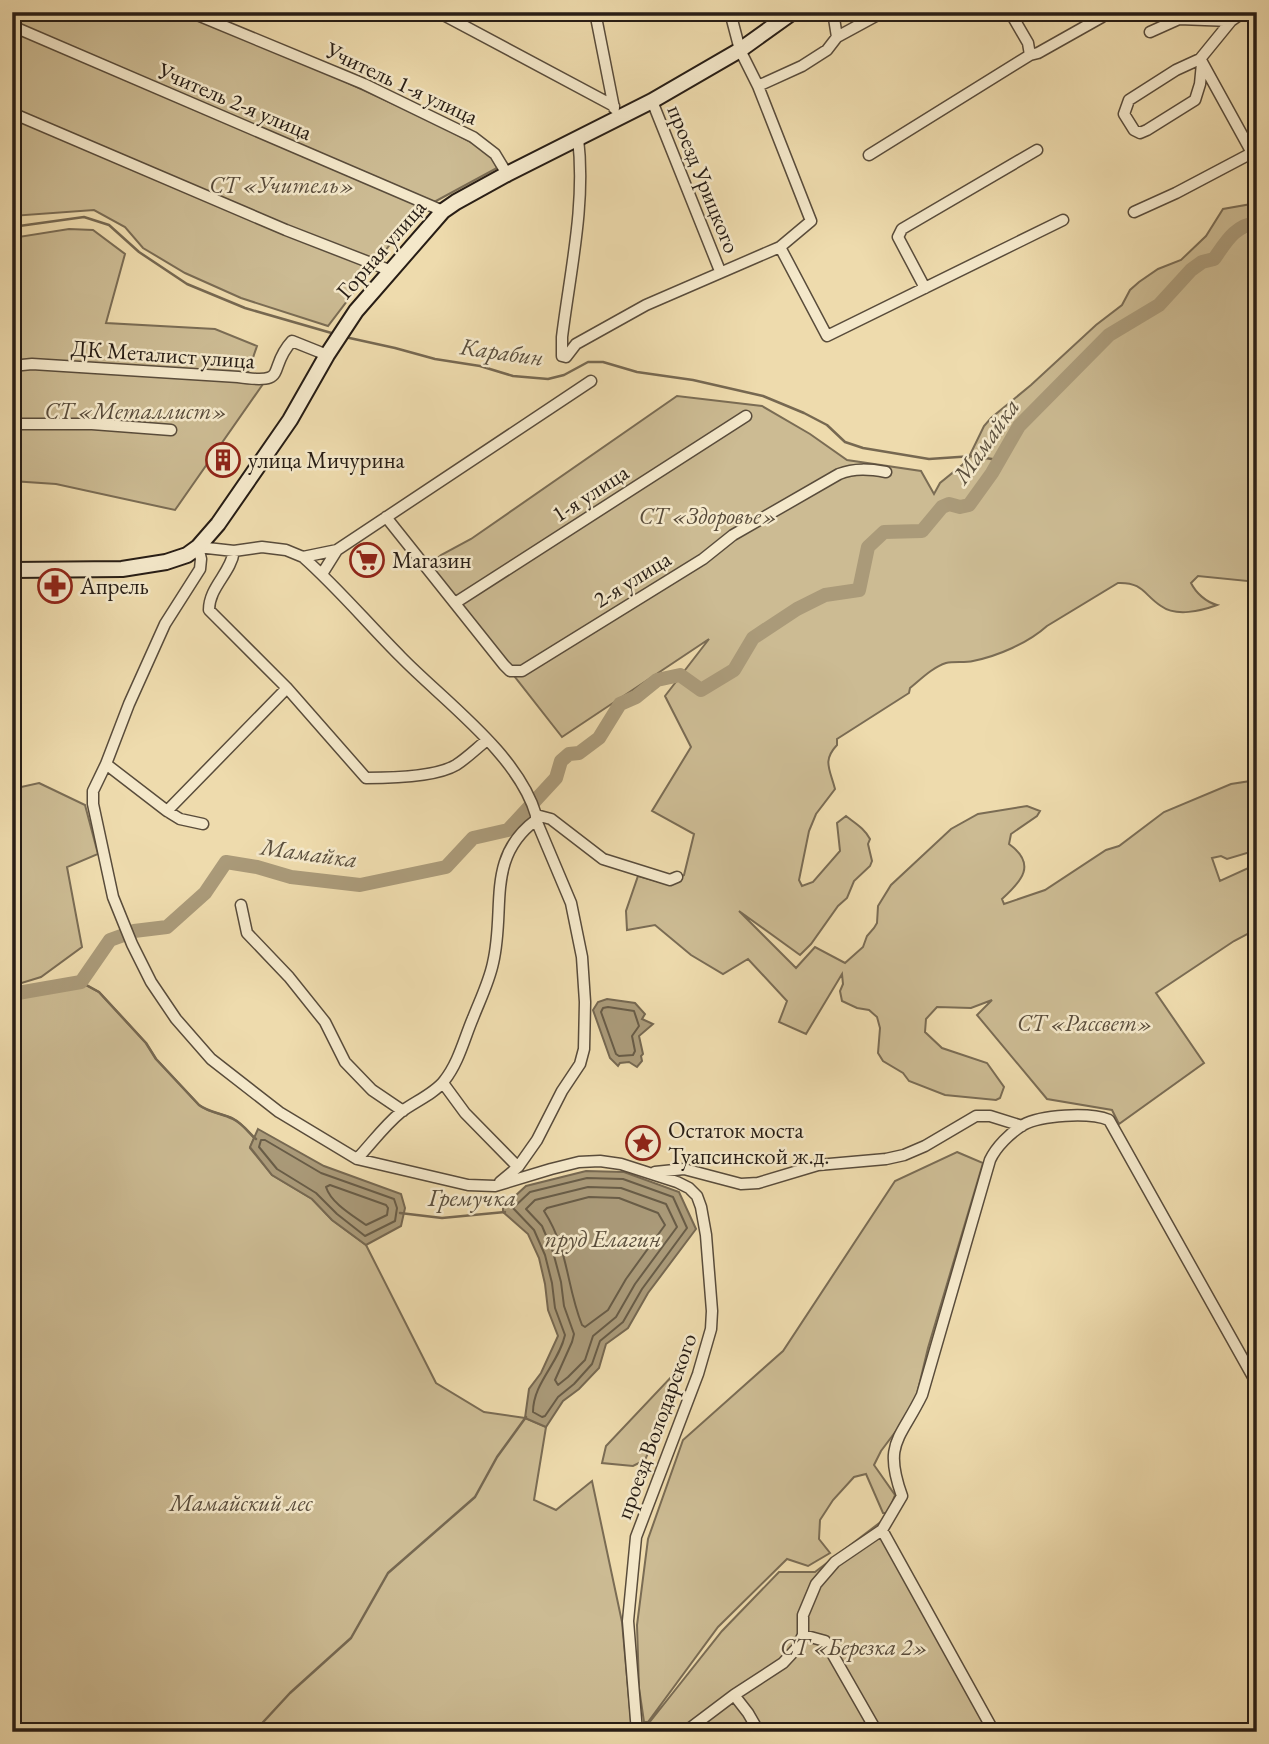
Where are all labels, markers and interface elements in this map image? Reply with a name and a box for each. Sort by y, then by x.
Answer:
street label: Учитель 1-я улица [320,34,484,132]
street label: Учитель 2-я улица [152,55,317,147]
street label: проезд Урицкого [661,100,747,258]
park label: СТ «Учитель» [209,170,355,200]
street label: Горная улица [329,192,433,305]
water label: Карабин [457,330,546,373]
street label: ДК Металист улица [70,333,257,375]
water label: Мамайка [944,392,1026,491]
park label: СТ «Металлист» [45,396,227,426]
building icon: улица Мичурина [204,441,242,479]
place label: улица Мичурина [248,445,406,475]
street label: 1-я улица [546,457,635,529]
park label: СТ «Здоровье» [639,501,777,531]
supermarket icon: Магазин [348,541,386,579]
street label: 2-я улица [588,543,677,614]
place label: Магазин [392,545,471,575]
pharmacy icon: Апрель [36,567,74,605]
place label: Апрель [79,571,149,601]
water label: Мамайка [257,830,359,875]
park label: СТ «Рассвет» [1017,1008,1153,1038]
place label: Остаток моста Туапсинской ж.д. [668,1115,830,1171]
place icon: Остаток моста Туапсинской ж.д. [624,1124,662,1162]
water label: Гремучка [427,1182,516,1213]
water label: пруд Елагин [545,1223,661,1254]
street label: проезд Володарского [608,1329,704,1523]
park label: Мамайский лес [168,1488,313,1518]
park label: СТ «Березка 2» [780,1632,928,1662]

